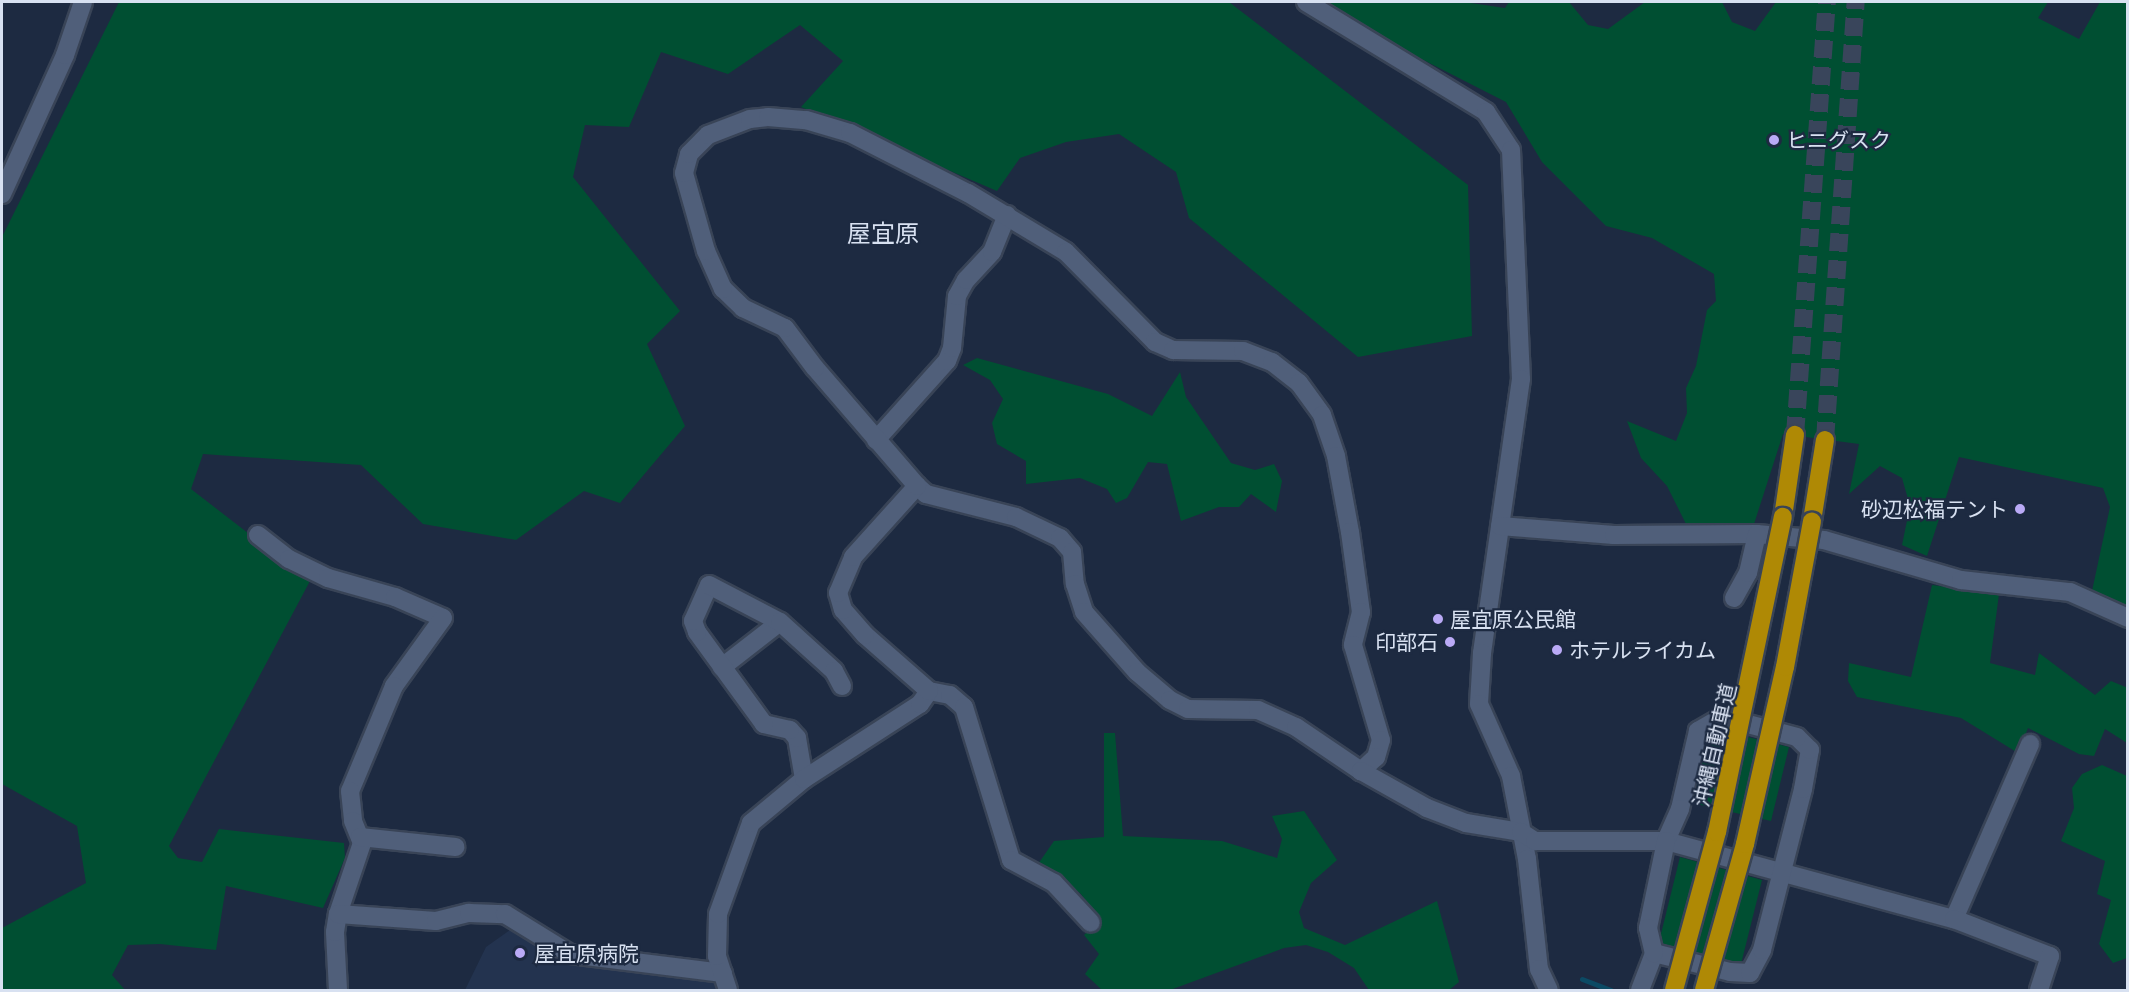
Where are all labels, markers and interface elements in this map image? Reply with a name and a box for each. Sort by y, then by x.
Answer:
place label: ヒニグスク [1786,127,1891,153]
marker: ヒニグスク [1767,133,1781,147]
district label: 屋宜原 [847,220,919,248]
place label: 砂辺松福テント [1861,496,2008,522]
marker: 砂辺松福テント [2013,502,2027,516]
place label: 屋宜原公民館 [1450,606,1576,632]
marker: 屋宜原公民館 [1431,612,1445,626]
place label: 印部石 [1375,629,1438,655]
marker: 印部石 [1443,635,1457,649]
place label: ホテルライカム [1569,637,1716,663]
marker: ホテルライカム [1550,643,1564,657]
street label: 沖縄自動車道 [1688,681,1740,809]
place label: 屋宜原病院 [534,940,639,966]
marker: 屋宜原病院 [511,944,529,962]

